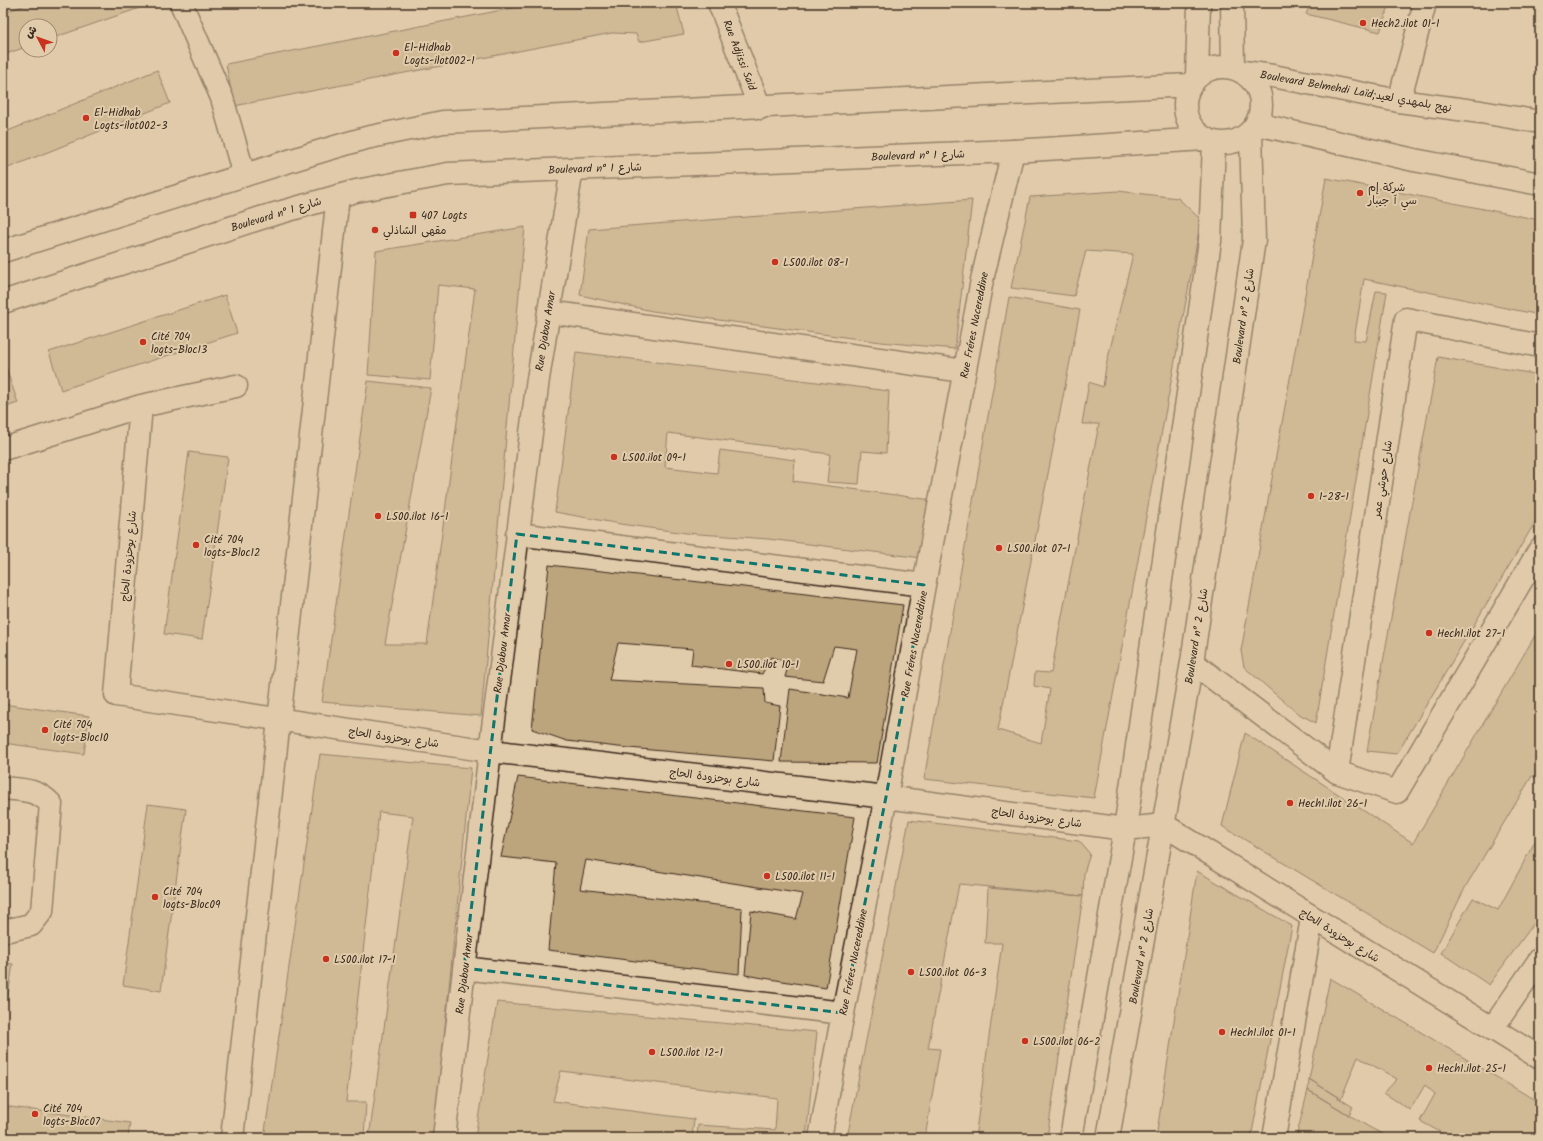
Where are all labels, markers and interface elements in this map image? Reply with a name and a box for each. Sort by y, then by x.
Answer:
place label: Hech2.ilot 01-1 [1371,15,1440,33]
north arrow [18,18,58,58]
street label: Rue Adjissi Said [717,18,761,94]
marker: Hech2.ilot 01-1 [1358,18,1368,28]
text: ش [20,22,42,43]
place label: El-Hidhab Logts-ilot002-1 [404,39,475,70]
marker: El-Hidhab Logts-ilot002-1 [391,48,401,58]
street label: Boulevard Belmehdi Laïd;نهج بلمهدي لعيد [1259,66,1453,118]
place label: El-Hidhab Logts-ilot002-3 [94,104,167,135]
marker: El-Hidhab Logts-ilot002-3 [81,113,91,123]
street label: Boulevard n° شارع 1 [871,145,965,167]
street label: Boulevard n° شارع 1 [548,158,642,180]
place label: شركة إم سي آ جيبار [1367,179,1417,211]
marker: شركة إم سي آ جيبار [1355,188,1365,198]
street label: Boulevard n° شارع 1 [229,193,324,237]
place label: 407 Logts [421,207,468,225]
marker: 407 Logts [408,210,418,220]
place label: مقهى الشاذلي [383,222,446,241]
marker: مقهى الشاذلي [370,225,380,235]
place label: L500.ilot 08-1 [783,254,848,272]
marker: L500.ilot 08-1 [770,257,780,267]
street label: Boulevard n° شارع 2 [1228,267,1260,365]
street label: Rue Fréres Nacereddine [956,270,994,380]
street label: Rue Djabou Amar [531,288,561,372]
place label: Cité 704 logts-Bloc13 [151,328,207,359]
marker: Cité 704 logts-Bloc13 [138,337,148,347]
street label: شارع حوشي عمر [1368,439,1399,521]
place label: L500.ilot 09-1 [622,449,686,467]
marker: L500.ilot 09-1 [609,452,619,462]
place label: 1-28-1 [1319,488,1349,506]
marker: 1-28-1 [1306,491,1316,501]
place label: L500.ilot 16-1 [386,508,449,526]
street label: شارع بوحزودة الحاج [116,510,142,602]
marker: L500.ilot 16-1 [373,511,383,521]
place label: Cité 704 logts-Bloc12 [204,531,260,562]
marker: Cité 704 logts-Bloc12 [191,540,201,550]
place label: L500.ilot 07-1 [1007,540,1071,558]
marker: L500.ilot 07-1 [994,543,1004,553]
street label: Boulevard n° شارع 2 [1181,587,1213,685]
street label: Rue Fréres Nacereddine [897,589,933,699]
street label: Rue Djabou Amar [489,611,517,694]
place label: Hech1.ilot 27-1 [1437,625,1505,643]
marker: Hech1.ilot 27-1 [1424,628,1434,638]
place label: L500.ilot 10-1 [737,656,799,674]
marker: L500.ilot 10-1 [724,659,734,669]
place label: Cité 704 logts-Bloc10 [53,716,109,747]
street label: شارع بوحزودة الحاج [348,723,440,753]
marker: Cité 704 logts-Bloc10 [40,725,50,735]
street label: شارع بوحزودة الحاج [669,764,761,792]
place label: Hech1.ilot 26-1 [1298,795,1367,813]
marker: Hech1.ilot 26-1 [1285,798,1295,808]
street label: شارع بوحزودة الحاج [991,803,1083,833]
place label: L500.ilot 11-1 [775,868,835,886]
marker: L500.ilot 11-1 [762,871,772,881]
place label: Cité 704 logts-Bloc09 [163,883,221,914]
marker: Cité 704 logts-Bloc09 [150,892,160,902]
street label: شارع بوحزودة الحاج [1296,904,1383,968]
street label: Rue Fréres Nacereddine [835,907,873,1017]
street label: Boulevard n° شارع 2 [1125,907,1159,1005]
street label: Rue Djabou Amar [451,932,479,1015]
place label: L500.ilot 17-1 [334,951,396,969]
marker: L500.ilot 17-1 [321,954,331,964]
place label: L500.ilot 06-3 [919,964,986,982]
marker: L500.ilot 06-3 [906,967,916,977]
place label: Hech1.ilot 01-1 [1230,1024,1296,1042]
marker: Hech1.ilot 01-1 [1217,1027,1227,1037]
place label: L500.ilot 06-2 [1033,1033,1101,1051]
marker: L500.ilot 06-2 [1020,1036,1030,1046]
place label: L500.ilot 12-1 [660,1044,723,1062]
marker: L500.ilot 12-1 [647,1047,657,1057]
place label: Hech1.ilot 25-1 [1437,1060,1506,1078]
marker: Hech1.ilot 25-1 [1424,1063,1434,1073]
place label: Cité 704 logts-Bloc07 [43,1100,101,1131]
marker: Cité 704 logts-Bloc07 [30,1109,40,1119]

